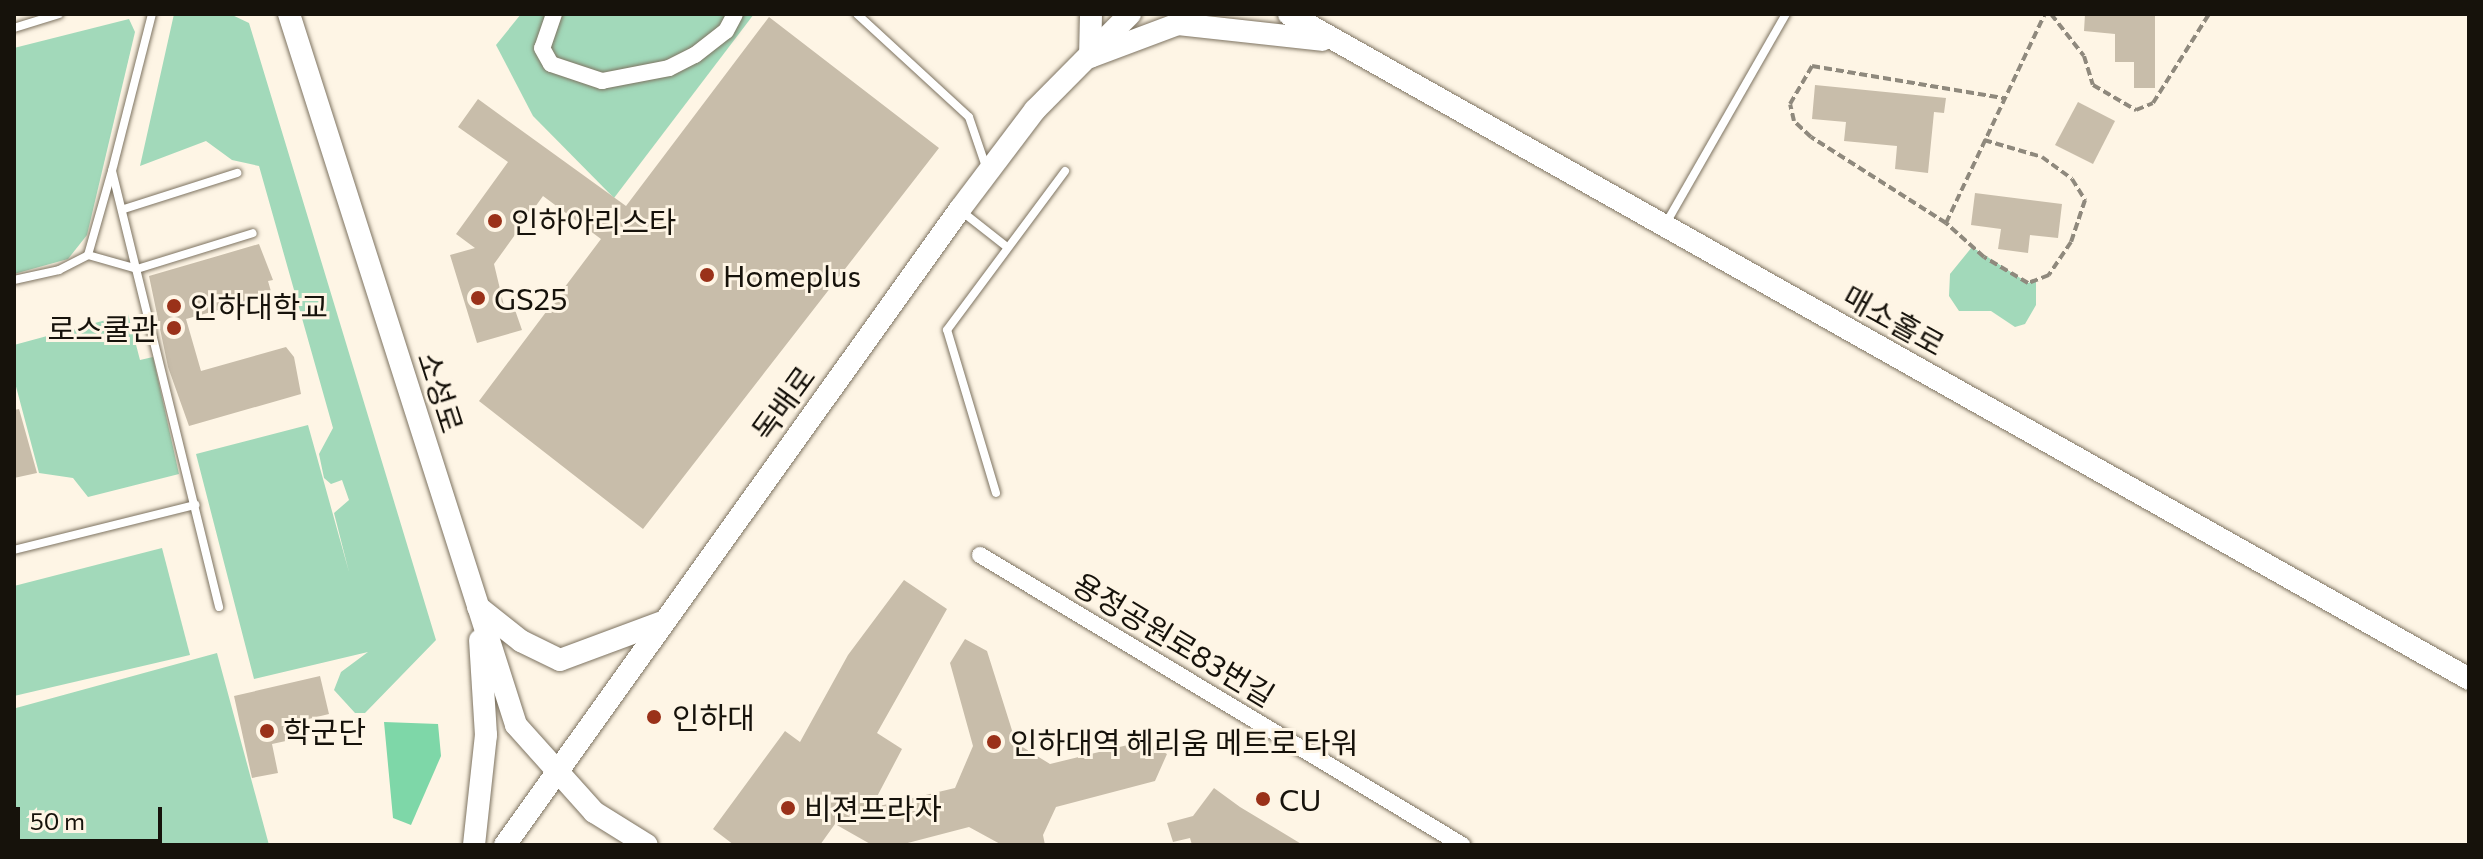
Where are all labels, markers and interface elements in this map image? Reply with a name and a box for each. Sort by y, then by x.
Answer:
place label: 인하아리스타 [511,203,677,239]
marker: 인하아리스타 [486,212,504,230]
place label: Homeplus [723,257,861,293]
marker: Homeplus [698,266,716,284]
street label: 매소홀로 [1837,277,1951,363]
place label: GS25 [494,280,567,316]
place label: 인하대학교 [190,288,328,324]
marker: GS25 [469,289,487,307]
marker: 인하대학교 [165,297,183,315]
place label: 로스쿨관 [48,310,158,346]
marker: 로스쿨관 [165,319,183,337]
street label: 소성로 [411,347,471,437]
street label: 독배로 [744,359,822,447]
street label: 용정공원로83번길 [1067,565,1281,713]
place label: 인하대 [672,699,755,735]
marker: 인하대 [643,706,665,728]
place label: 학군단 [283,713,366,749]
marker: 학군단 [258,722,276,740]
place label: 인하대역 헤리움 메트로 타워 [1010,724,1358,760]
marker: 인하대역 헤리움 메트로 타워 [985,733,1003,751]
place label: CU [1279,781,1321,817]
place label: 비젼프라자 [804,790,942,826]
marker: CU [1254,790,1272,808]
scale bar [20,791,166,841]
marker: 비젼프라자 [779,799,797,817]
text: 50 m [30,806,85,835]

